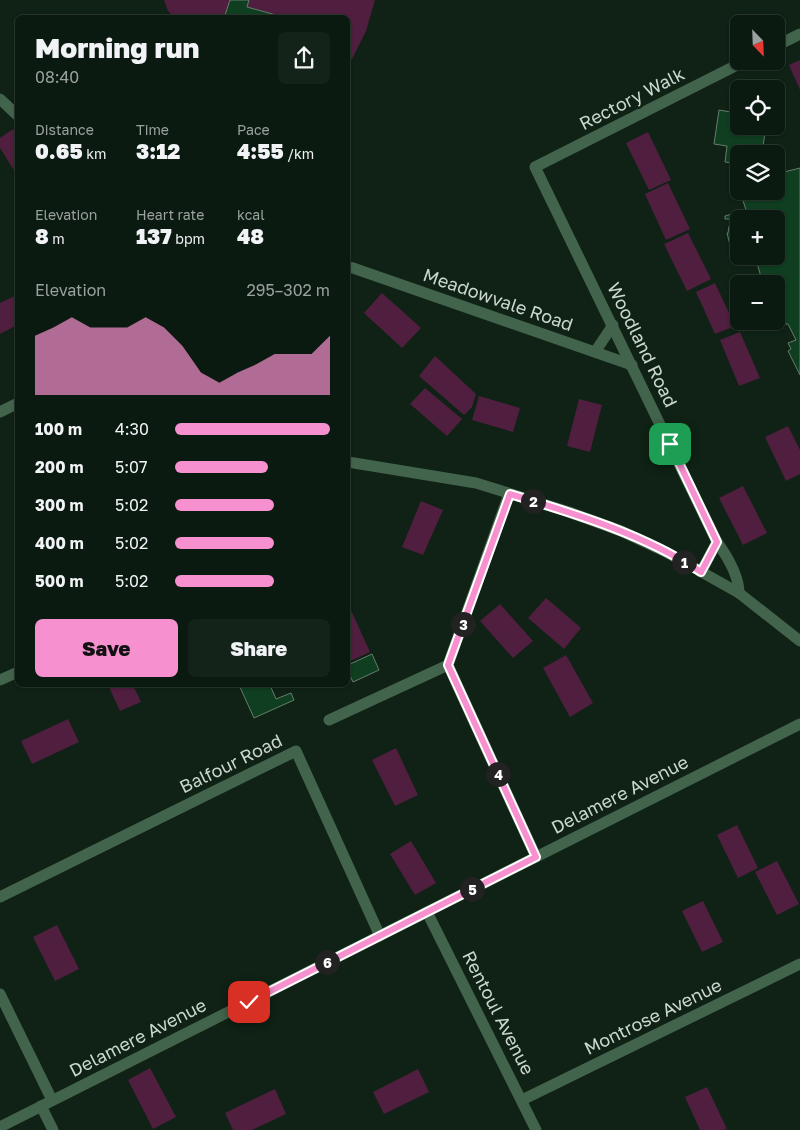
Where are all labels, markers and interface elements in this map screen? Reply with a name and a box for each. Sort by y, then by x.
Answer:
north arrow [730,15,785,70]
map controls [730,15,785,330]
text: Morning run [35,31,199,64]
button: share [278,32,330,84]
street label: Rectory Walk [575,62,688,134]
text: 08:40 [35,67,79,87]
button: locate [730,80,785,135]
text: Distance [35,121,94,138]
text: Time [136,121,169,138]
text: Pace [237,121,270,138]
text: 0.65 [35,138,83,164]
text: 3:12 [136,138,180,164]
text: 4:55 [237,138,284,164]
text: km [83,145,106,162]
text: /km [284,145,314,162]
button: layers [730,145,785,200]
text: Elevation [35,206,97,223]
text: Heart rate [136,206,204,223]
text: kcal [237,206,265,223]
button: + [730,210,785,265]
text: 8 [35,223,49,249]
text: 137 [136,223,172,249]
text: 48 [237,223,264,249]
text: m [49,230,65,247]
text: bpm [172,230,205,247]
street label: Meadowvale Road [420,263,576,335]
button: − [730,275,785,330]
street label: Woodland Road [603,279,683,410]
text: Elevation [35,280,106,300]
text: 295–302 m [247,280,330,300]
text: 100 m [35,419,82,439]
text: 4:30 [115,419,149,439]
pin [649,423,691,465]
icon: arrive [656,430,684,458]
text: 200 m [35,457,84,477]
text: 5:07 [115,457,147,477]
pin: 2 [520,488,546,514]
text: 2 [529,493,538,510]
text: 300 m [35,495,84,515]
text: 5:02 [115,495,148,515]
text: 400 m [35,533,84,553]
text: 5:02 [115,533,148,553]
pin: 1 [672,550,696,574]
text: 1 [681,554,688,571]
text: 500 m [35,571,84,591]
text: 5:02 [115,571,148,591]
pin: 3 [450,612,476,636]
text: 3 [459,616,468,633]
button: Save [35,619,178,677]
button: Share [188,619,330,677]
street label: Balfour Road [176,729,285,797]
street label: Delamere Avenue [547,750,692,838]
pin: 4 [486,762,510,786]
text: 4 [494,766,503,783]
pin: 5 [460,876,484,902]
text: 5 [468,881,477,898]
street label: Rentoul Avenue [458,947,540,1078]
pin: 6 [314,950,340,974]
text: 6 [323,954,332,971]
street label: Montrose Avenue [580,973,725,1059]
pin [228,981,270,1023]
icon: check [235,988,263,1016]
street label: Delamere Avenue [65,993,210,1081]

